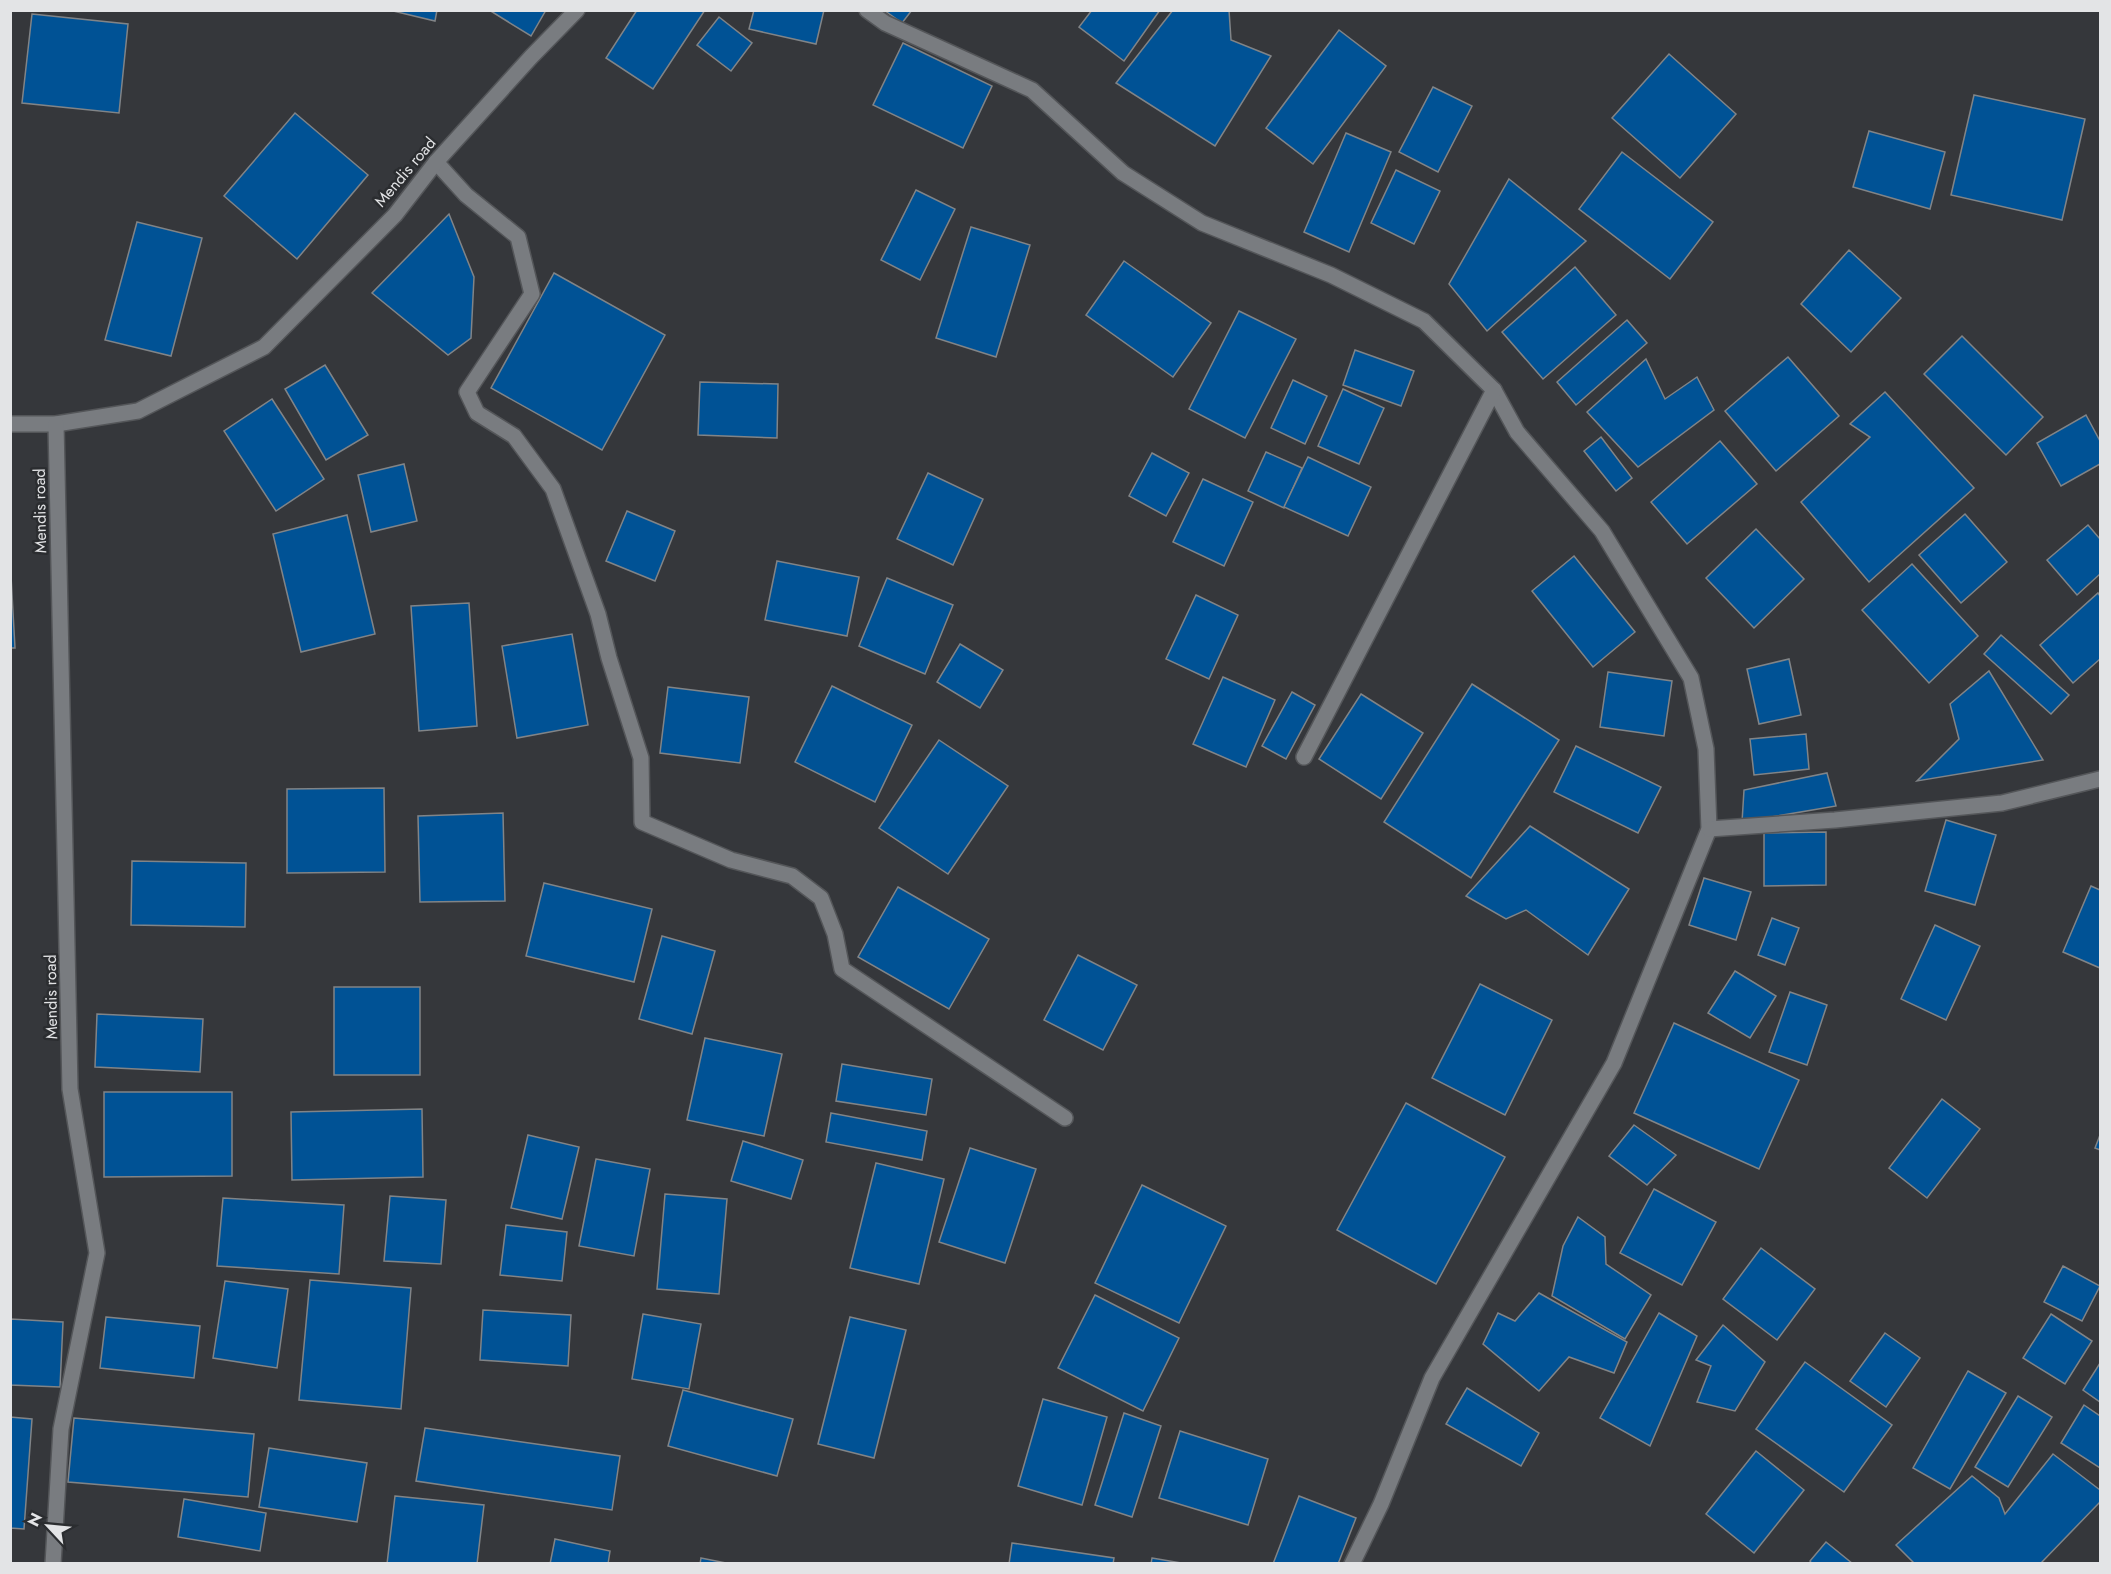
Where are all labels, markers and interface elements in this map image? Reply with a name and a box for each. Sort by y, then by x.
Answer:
street label: Mendis road [369,132,441,212]
street label: Mendis road [28,468,52,554]
street label: Mendis road [39,954,63,1040]
north arrow [18,1496,78,1556]
text: N [22,1509,48,1530]

